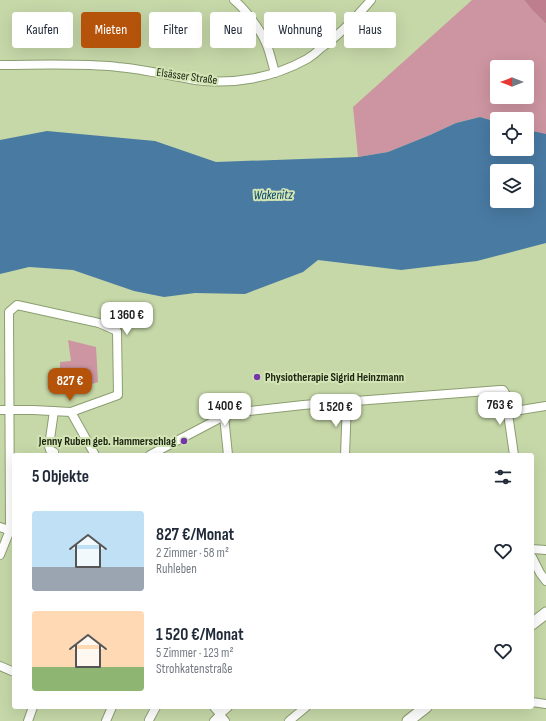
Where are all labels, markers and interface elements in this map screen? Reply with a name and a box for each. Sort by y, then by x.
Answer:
chip: Kaufen [12,12,73,48]
chip: Mieten [81,12,141,48]
chip: Filter [149,12,202,48]
chip: Neu [210,12,256,48]
chip: Wohnung [264,12,336,48]
chip: Haus [344,12,396,48]
north arrow [490,60,534,104]
map controls [490,60,534,208]
street label: Elsässer Straße [156,65,218,88]
button: locate [490,112,534,156]
button: layers [490,164,534,208]
water label: Wakenitz [253,187,293,203]
pin: 1 360 € [90,302,164,336]
text: 1 360 € [110,307,144,323]
pin: 827 € [42,368,98,402]
place label: Physiotherapie Sigrid Heinzmann [265,370,404,385]
marker: Physiotherapie Sigrid Heinzmann [252,372,262,382]
text: 827 € [57,373,83,389]
pin: 763 € [472,392,528,426]
pin: 1 400 € [188,393,262,427]
pin: 1 520 € [299,394,373,428]
text: 763 € [487,397,513,413]
text: 1 400 € [208,398,242,414]
text: 1 520 € [319,399,353,415]
place label: Jenny Ruben geb. Hammerschlag [38,434,176,449]
marker: Jenny Ruben geb. Hammerschlag [179,436,189,446]
icon: filters [492,466,514,488]
text: 5 Objekte [32,467,89,487]
text: 827 €/Monat [156,525,234,545]
icon: home [64,527,112,575]
icon: heart [492,540,514,562]
text: 2 Zimmer · 58 m² [156,545,229,561]
text: Ruhleben [156,561,197,577]
text: 1 520 €/Monat [156,625,244,645]
icon: home [64,627,112,675]
icon: heart [492,640,514,662]
text: 5 Zimmer · 123 m² [156,645,233,661]
text: Strohkatenstraße [156,661,232,677]

